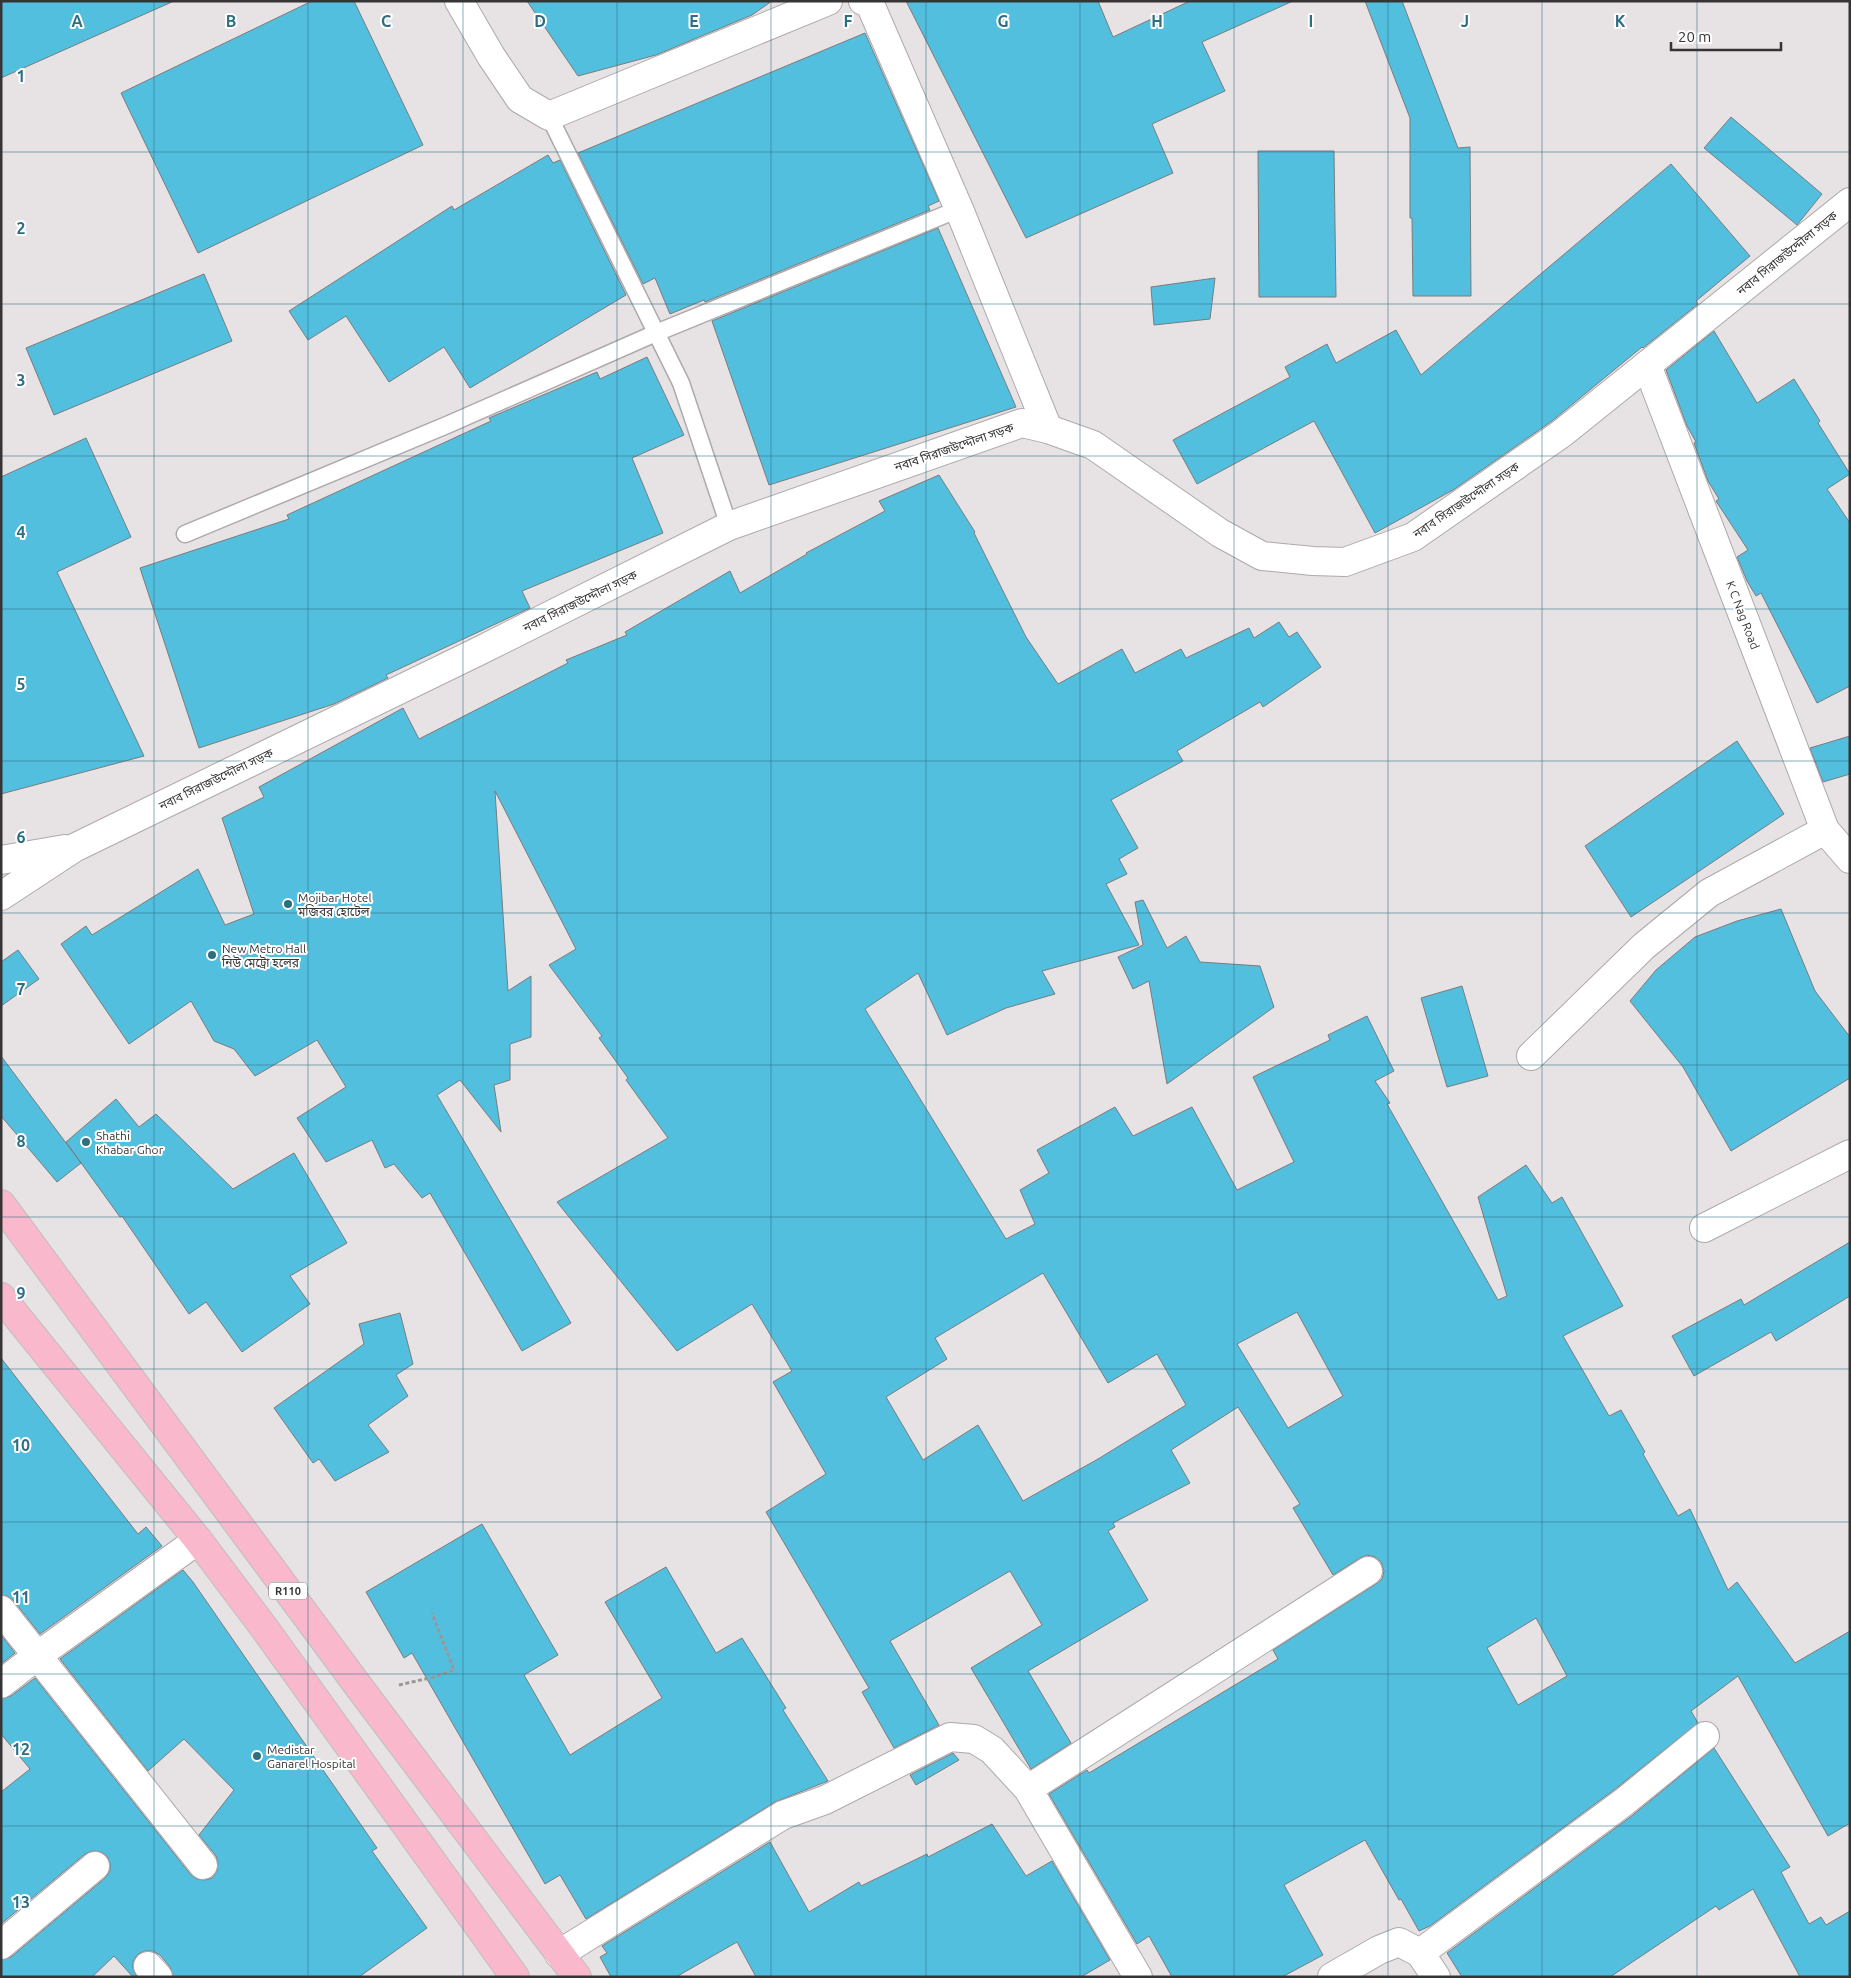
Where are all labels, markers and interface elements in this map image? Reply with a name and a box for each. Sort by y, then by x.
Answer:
text: A [71,12,83,30]
text: B [226,12,236,30]
text: C [381,12,391,30]
text: D [534,12,546,30]
text: E [689,12,699,30]
text: F [844,12,853,30]
text: G [997,12,1009,30]
text: H [1151,12,1163,30]
text: I [1309,12,1313,30]
text: J [1461,12,1469,30]
text: K [1615,12,1626,30]
scale bar [1671,20,1781,52]
text: 20 m [1678,28,1711,45]
text: 1 [16,67,26,85]
street label: নবাব সিরাজউদ্দৌলা সড়ক [1733,208,1841,299]
text: 2 [16,219,26,237]
text: 3 [16,371,26,389]
street label: নবাব সিরাজউদ্দৌলা সড়ক [892,419,1016,475]
street label: নবাব সিরাজউদ্দৌলা সড়ক [1409,459,1522,542]
text: 4 [16,523,26,541]
street label: নবাব সিরাজউদ্দৌলা সড়ক [520,567,640,636]
street label: K C Nag Road [1724,579,1762,651]
text: 5 [16,675,26,693]
street label: নবাব সিরাজউদ্দৌলা সড়ক [156,745,276,814]
text: 6 [16,828,26,846]
place label: Mojibar Hotel মজিবর হোটেল [297,891,372,918]
marker: Mojibar Hotel মজিবর হোটেল [282,898,294,910]
place label: New Metro Hall নিউ মেট্রো হলের [221,942,306,969]
marker: New Metro Hall নিউ মেট্রো হলের [206,949,218,961]
text: 7 [16,980,26,998]
place label: Shathi Khabar Ghor [96,1129,164,1156]
text: 8 [16,1132,26,1150]
marker: Shathi Khabar Ghor [80,1136,92,1148]
text: 9 [16,1284,26,1302]
text: 10 [12,1436,30,1454]
road number: R110 [269,1582,307,1600]
text: 11 [12,1588,30,1606]
text: 12 [12,1740,30,1758]
place label: Medistar Ganarel Hospital [267,1743,356,1770]
marker: Medistar Ganarel Hospital [251,1750,263,1762]
text: 13 [12,1893,30,1911]

